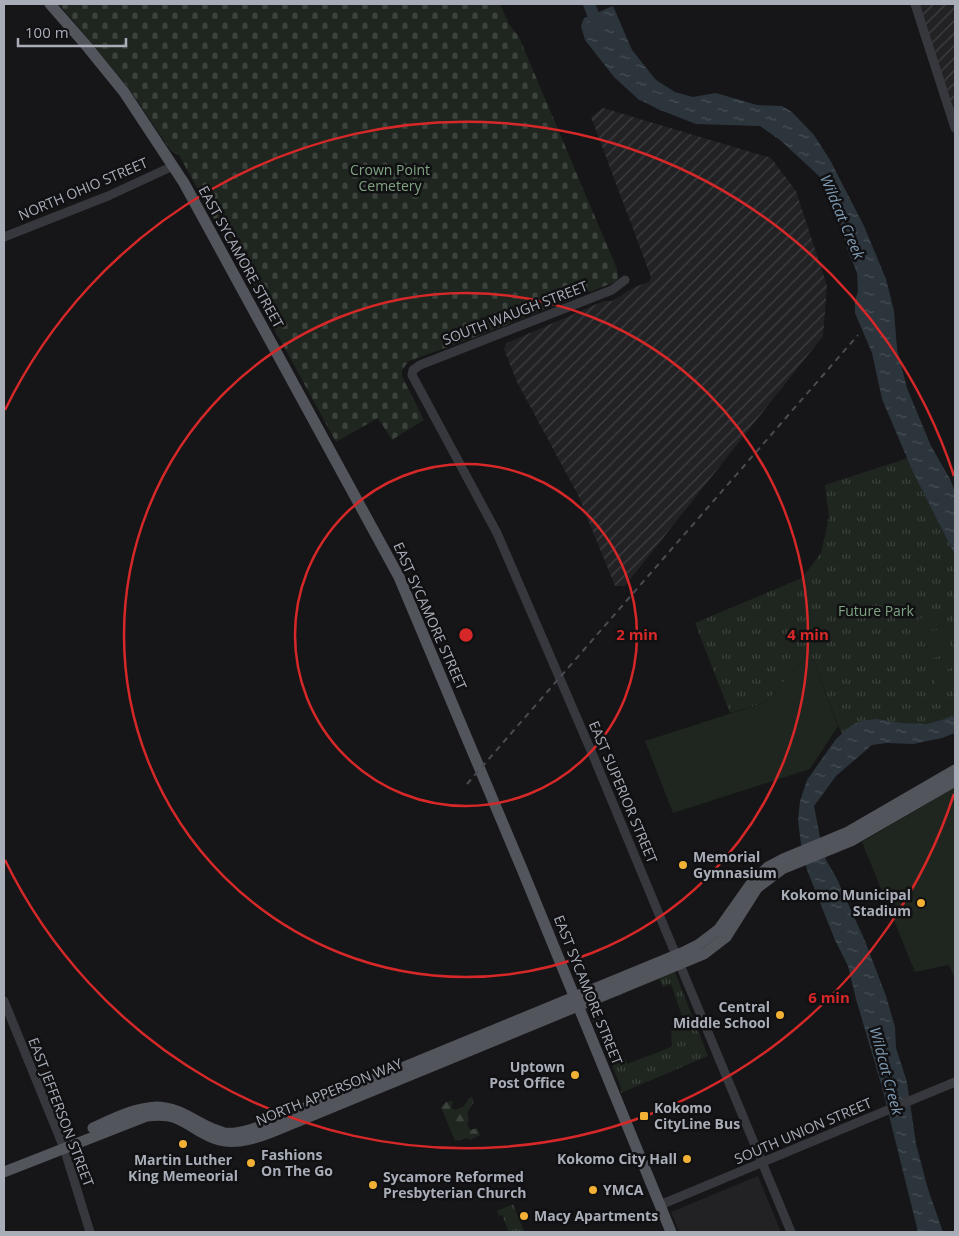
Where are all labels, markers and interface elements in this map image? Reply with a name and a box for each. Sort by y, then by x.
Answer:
scale bar [18,15,125,47]
text: 100 m [25,22,69,42]
street label: NORTH OHIO STREET [15,153,151,224]
park label: Crown Point Cemetery [350,160,430,195]
water label: Wildcat Creek [816,171,870,263]
street label: EAST SYCAMORE STREET [194,182,289,331]
street label: SOUTH WAUGH STREET [440,276,590,349]
street label: EAST SYCAMORE STREET [389,539,472,693]
park label: Future Park [838,601,915,620]
text: 2 min [616,624,658,644]
text: 4 min [787,624,829,644]
centre of rings [457,626,475,644]
street label: EAST SUPERIOR STREET [585,718,662,866]
place label: Memorial Gymnasium [693,847,777,882]
marker: Memorial Gymnasium [677,859,689,871]
place label: Kokomo Municipal Stadium [781,885,911,920]
marker: Kokomo Municipal Stadium [915,897,927,909]
street label: EAST SYCAMORE STREET [550,912,627,1068]
text: 6 min [808,987,850,1007]
place label: Central Middle School [673,997,770,1032]
marker: Central Middle School [774,1009,786,1021]
water label: Wildcat Creek [866,1025,908,1118]
street label: EAST JEFFERSON STREET [24,1035,99,1189]
street label: NORTH APPERSON WAY [253,1053,405,1130]
place label: Uptown Post Office [489,1057,565,1092]
marker: Uptown Post Office [569,1069,581,1081]
street label: SOUTH UNION STREET [731,1093,875,1168]
place label: Kokomo CityLine Bus [654,1098,740,1133]
marker: Kokomo CityLine Bus [638,1110,650,1122]
marker: Martin Luther King Memeorial [177,1138,189,1150]
place label: Fashions On The Go [261,1145,333,1180]
place label: Kokomo City Hall [557,1149,677,1168]
place label: Martin Luther King Memeorial [128,1150,238,1185]
marker: Kokomo City Hall [681,1153,693,1165]
marker: Fashions On The Go [245,1157,257,1169]
place label: Sycamore Reformed Presbyterian Church [383,1167,527,1202]
marker: Sycamore Reformed Presbyterian Church [367,1179,379,1191]
place label: YMCA [603,1180,644,1199]
marker: YMCA [587,1184,599,1196]
place label: Macy Apartments [534,1206,658,1225]
marker: Macy Apartments [518,1210,530,1222]

